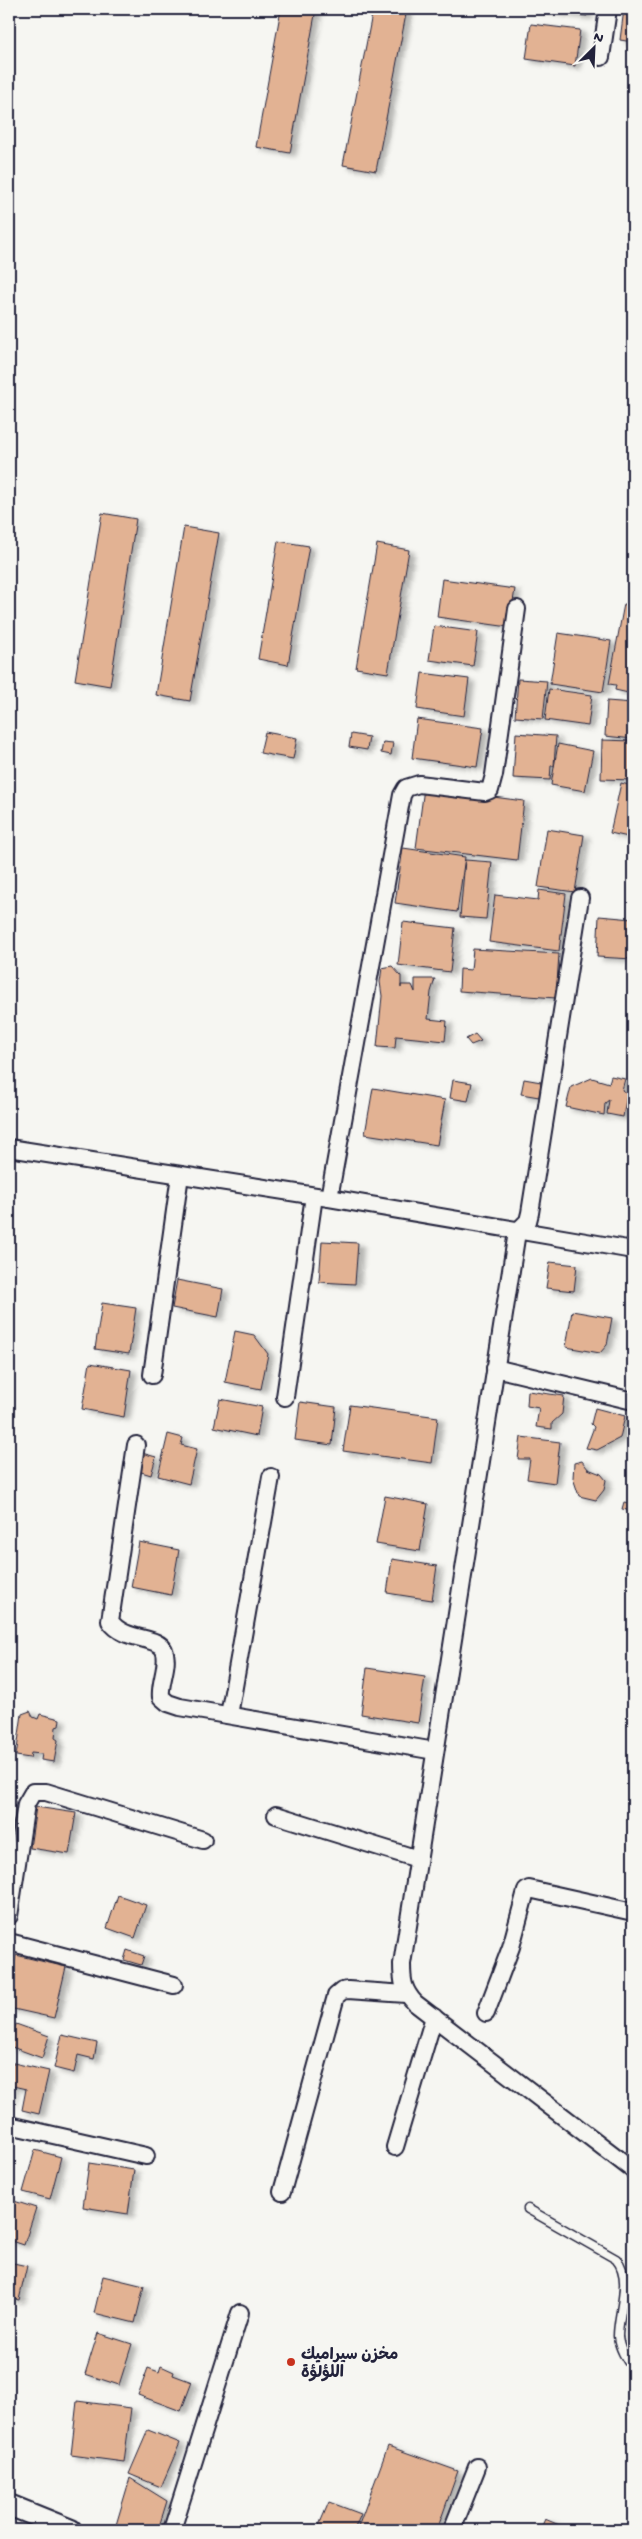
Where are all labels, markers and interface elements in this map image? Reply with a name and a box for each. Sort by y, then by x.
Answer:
north arrow [570,22,620,72]
text: N [591,29,606,48]
place label: مخزن سيراميك اللؤلؤة [301,2346,398,2384]
marker: مخزن سيراميك اللؤلؤة [285,2356,297,2368]

